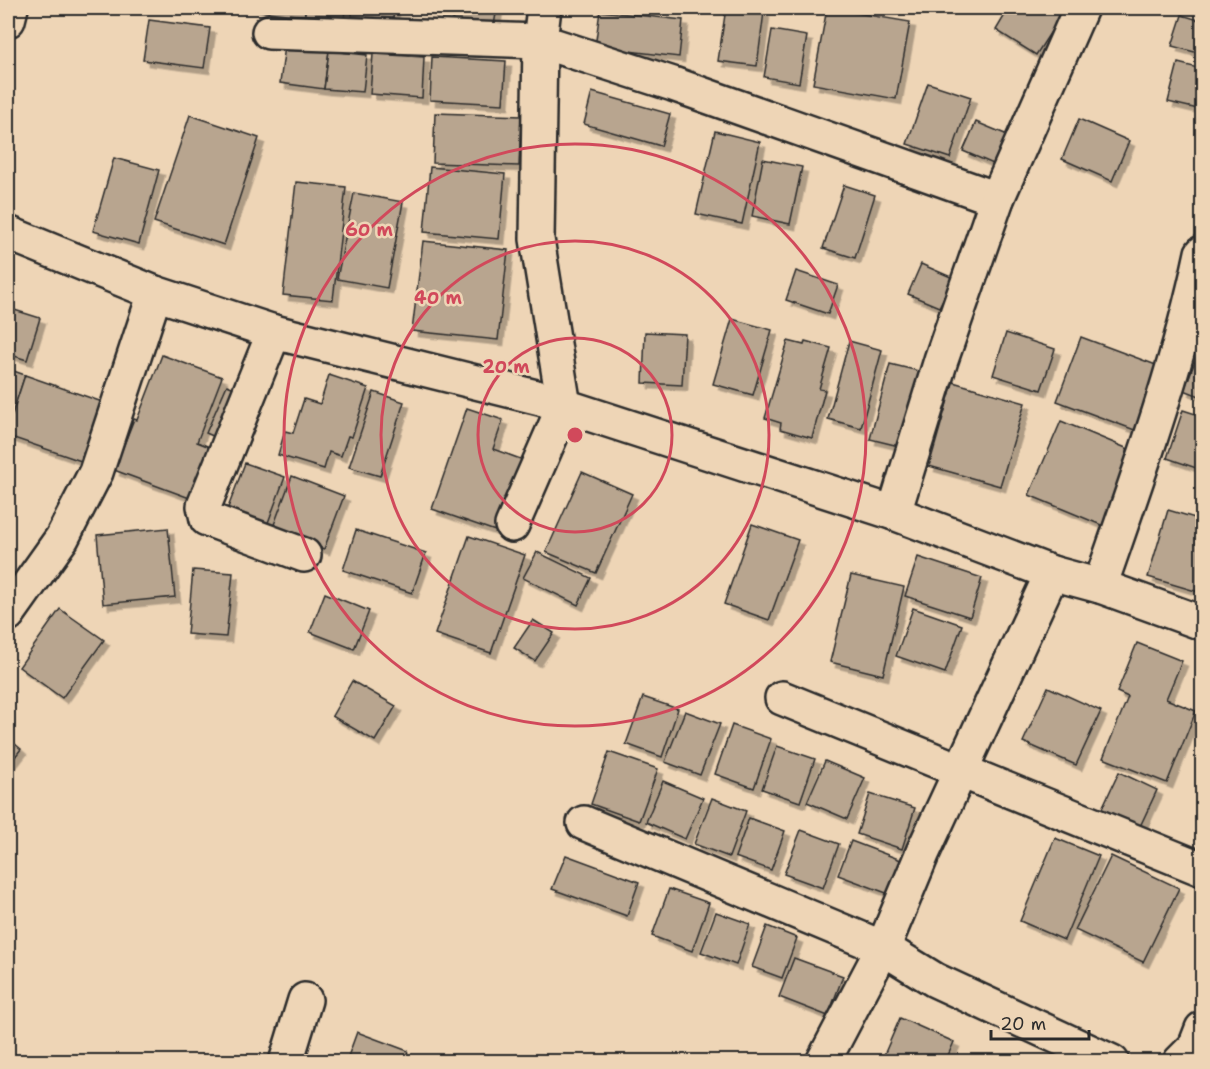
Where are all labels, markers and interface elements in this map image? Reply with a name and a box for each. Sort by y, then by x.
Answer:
text: 60 m [345,218,393,242]
text: 40 m [414,286,462,310]
text: 20 m [482,355,530,379]
centre of rings [565,425,585,445]
scale bar [991,1003,1088,1041]
text: 20 m [1000,1012,1046,1036]

